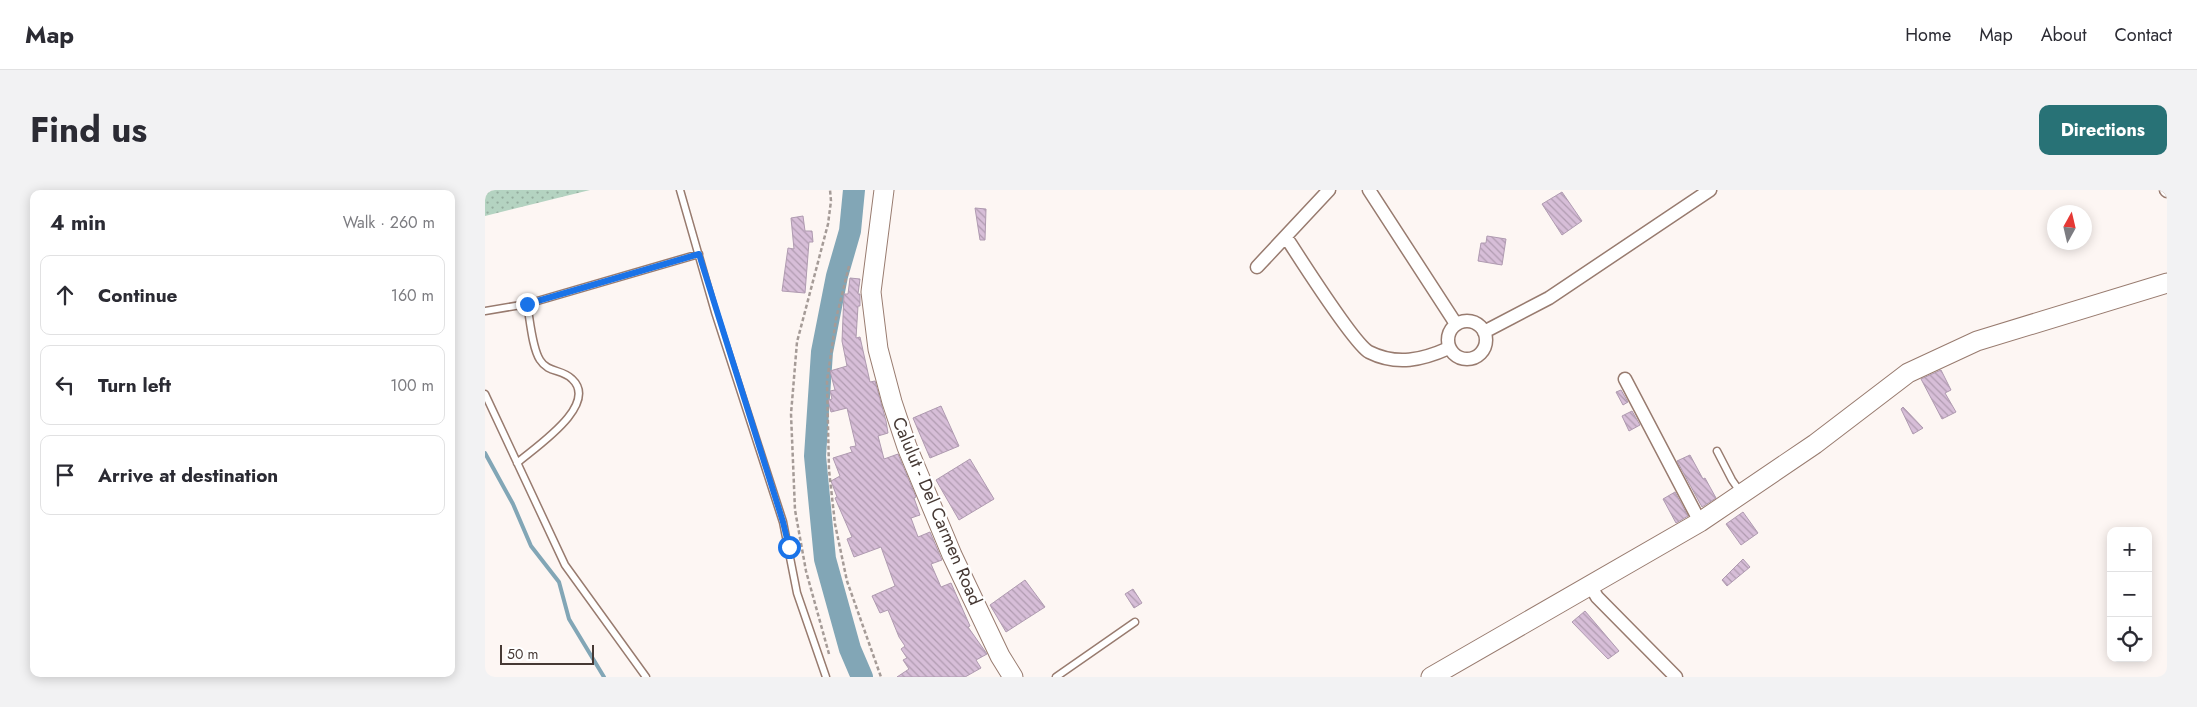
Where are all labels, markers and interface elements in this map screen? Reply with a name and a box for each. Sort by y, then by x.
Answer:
text: Map [25,17,74,52]
text: Home [1905,22,1951,48]
text: Map [1979,22,2013,48]
text: About [2041,22,2086,48]
text: Contact [2114,22,2172,48]
text: Find us [30,105,147,155]
button: Directions [2039,105,2167,155]
north arrow [2047,205,2092,250]
text: 4 min [50,208,106,238]
text: Walk · 260 m [343,211,435,234]
icon: ahead [51,281,79,309]
text: Continue [98,282,177,309]
text: 160 m [391,284,434,307]
route end [516,293,539,316]
icon: left [51,371,79,399]
text: Turn left [98,372,171,399]
text: 100 m [390,374,434,397]
street label: Calulut - Del Carmen Road [886,413,988,609]
icon: arrive [51,461,79,489]
text: Arrive at destination [98,462,278,489]
map controls [2107,527,2152,662]
button: + [2107,527,2152,572]
route start [778,536,801,559]
button: − [2107,572,2152,617]
button: locate [2107,617,2152,662]
scale bar [500,642,594,665]
text: 50 m [507,644,538,664]

